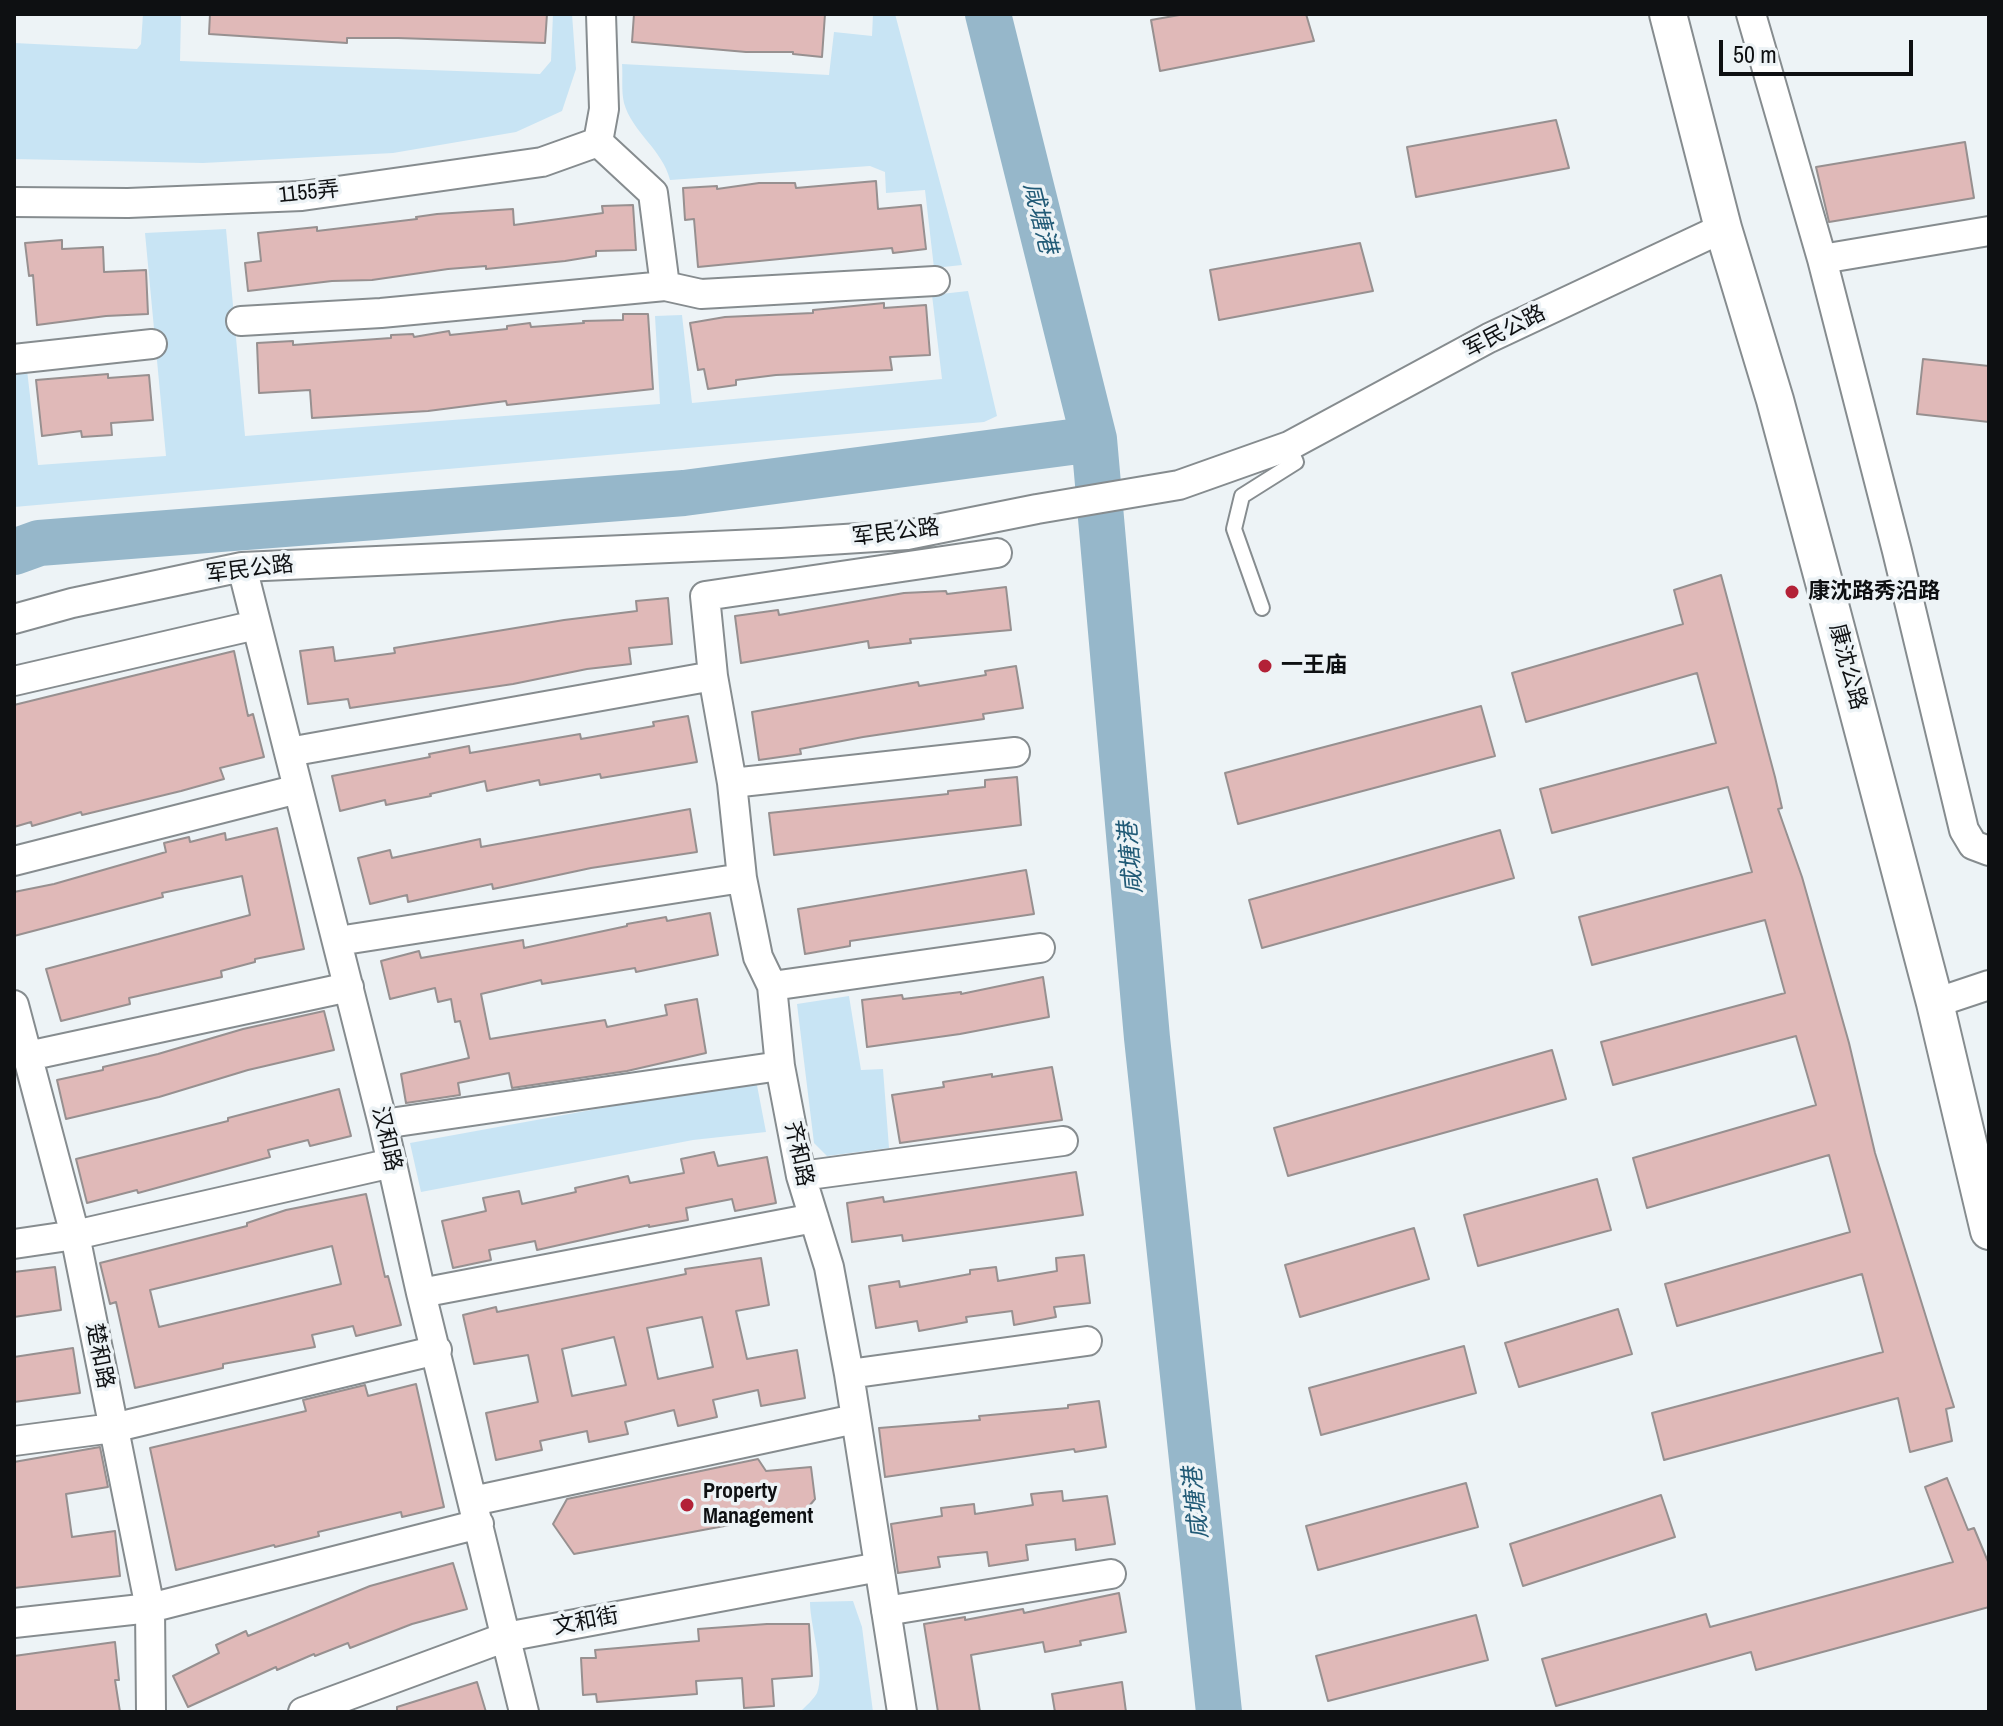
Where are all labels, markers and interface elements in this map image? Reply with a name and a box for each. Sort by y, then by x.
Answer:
scale bar [1723,24,1917,74]
text: 50 m [1733,38,1777,70]
street label: 1155弄 [277,177,341,209]
water label: 咸塘港 [1016,180,1062,256]
street label: 军民公路 [1460,300,1550,364]
street label: 军民公路 [851,515,941,551]
street label: 军民公路 [205,552,295,588]
place label: 康沈路秀沿路 [1808,579,1940,605]
marker: 康沈路秀沿路 [1783,583,1801,601]
street label: 康沈公路 [1823,621,1871,713]
place label: 一王庙 [1281,653,1347,679]
marker: 一王庙 [1256,657,1274,675]
water label: 咸塘港 [1115,821,1149,895]
street label: 汉和路 [366,1104,406,1174]
street label: 齐和路 [778,1119,818,1189]
street label: 楚和路 [80,1321,118,1391]
water label: 咸塘港 [1179,1466,1215,1540]
place label: Property Management [703,1479,813,1530]
marker: Property Management [678,1496,696,1514]
street label: 文和街 [551,1603,621,1641]

